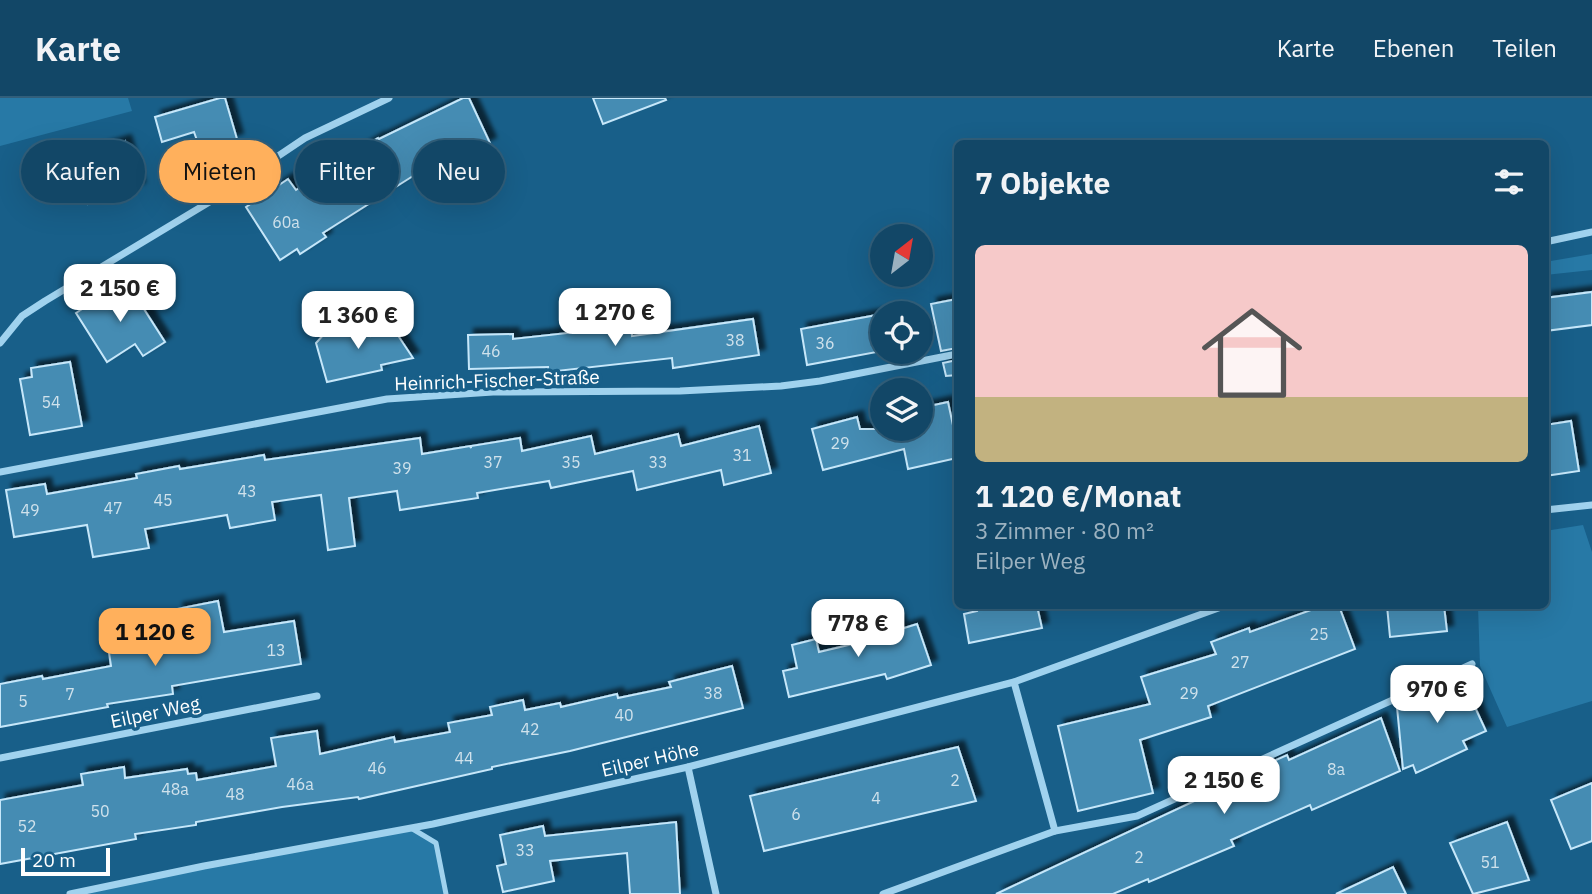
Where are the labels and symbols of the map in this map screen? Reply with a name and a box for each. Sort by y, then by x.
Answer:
house number: 60a [272,212,300,232]
north arrow [870,224,933,287]
pin: 2 150 € [55,264,185,324]
pin: 1 270 € [550,288,680,348]
pin: 1 360 € [293,292,423,351]
house number: 38 [725,330,745,350]
house number: 36 [815,333,835,353]
house number: 46 [481,341,501,361]
street label: Heinrich-Fischer-Straße [394,364,600,396]
house number: 54 [41,392,61,412]
house number: 29 [830,433,850,453]
house number: 31 [732,445,752,465]
house number: 37 [483,452,503,472]
house number: 35 [561,452,581,472]
house number: 33 [648,452,668,472]
house number: 39 [392,458,412,478]
house number: 43 [237,481,257,501]
house number: 45 [153,490,173,510]
house number: 47 [103,498,123,518]
house number: 49 [20,500,40,520]
pin: 778 € [809,600,907,659]
pin: 1 120 € [90,608,220,668]
house number: 25 [1309,624,1329,644]
house number: 13 [266,640,286,660]
house number: 27 [1230,652,1250,672]
pin: 970 € [1388,666,1486,725]
house number: 38 [703,683,723,703]
house number: 29 [1179,683,1199,703]
house number: 7 [65,684,75,704]
house number: 5 [18,691,28,711]
street label: Eilper Weg [108,691,202,733]
house number: 40 [614,705,634,725]
house number: 42 [520,719,540,739]
street label: Eilper Höhe [599,736,701,782]
house number: 44 [454,748,474,768]
pin: 2 150 € [1159,756,1289,816]
house number: 46 [367,758,387,778]
house number: 8a [1327,759,1346,779]
house number: 2 [950,770,960,790]
house number: 46a [286,774,314,794]
house number: 48a [161,779,189,799]
house number: 48 [225,784,245,804]
house number: 4 [871,788,881,808]
house number: 50 [90,801,110,821]
house number: 6 [791,804,801,824]
house number: 52 [17,816,37,836]
house number: 33 [515,840,535,860]
scale bar [21,845,110,877]
house number: 2 [1134,847,1144,867]
house number: 51 [1480,852,1500,872]

